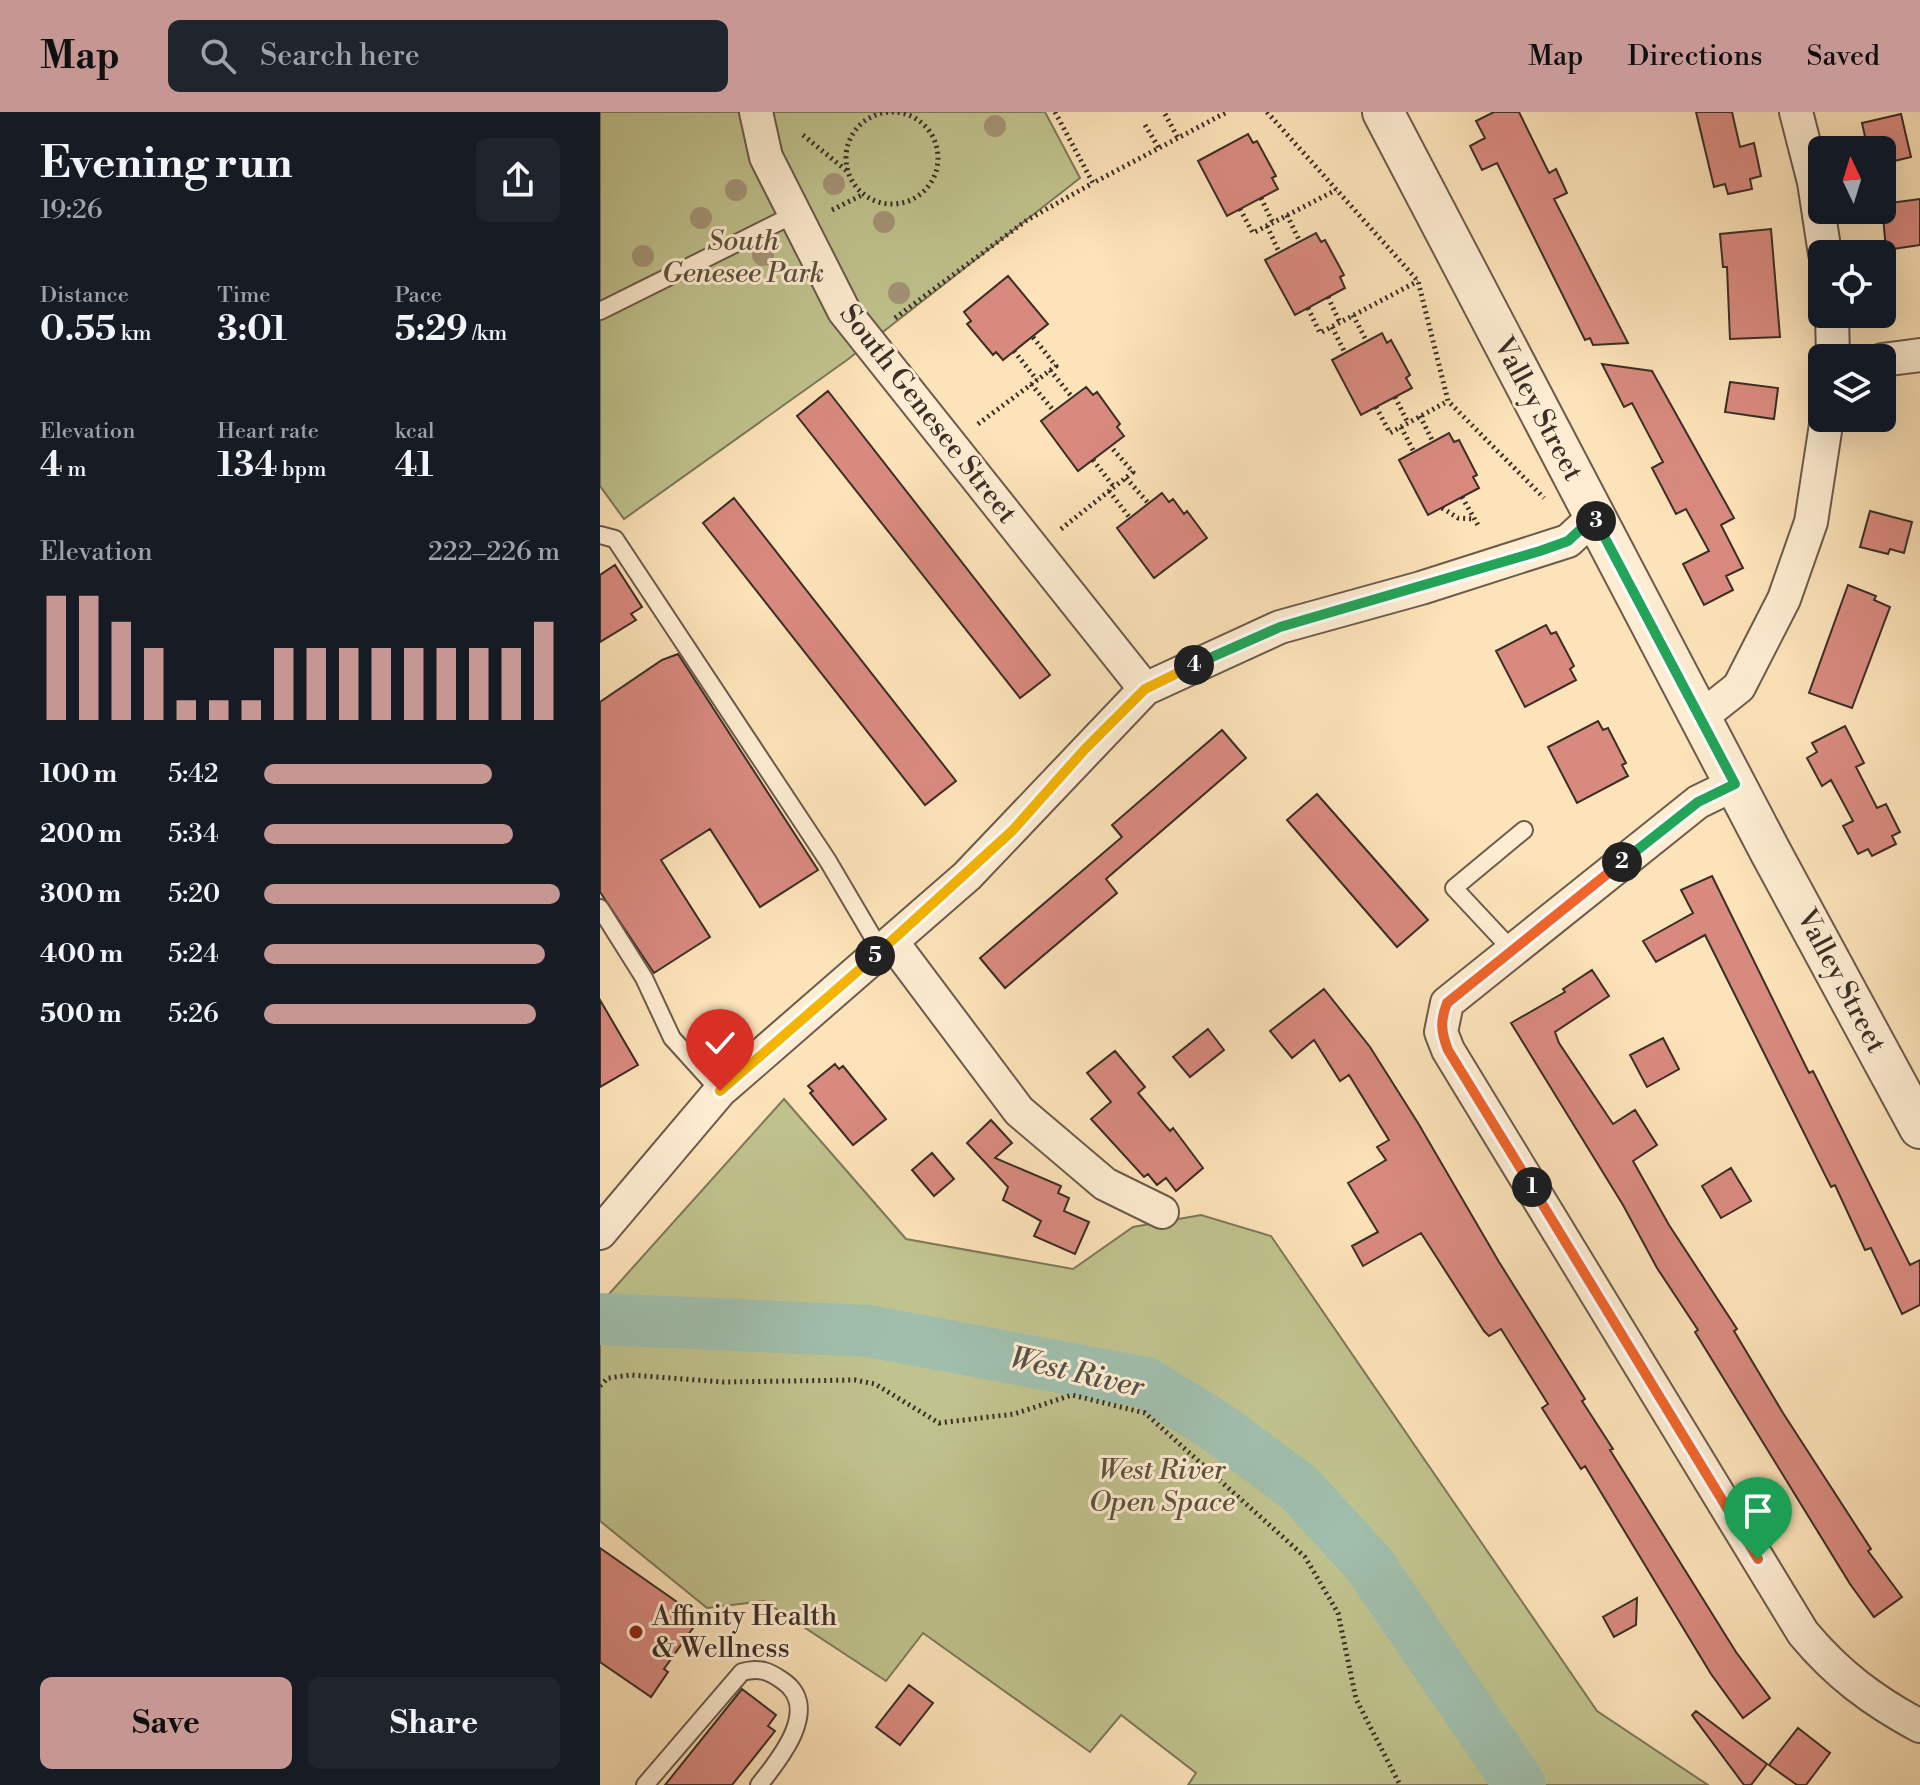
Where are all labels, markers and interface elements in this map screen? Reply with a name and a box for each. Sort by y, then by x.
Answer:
search box [168,20,728,92]
text: Map [40,33,120,80]
icon: search [196,34,240,78]
text: Search here [260,37,420,75]
text: Map [1528,39,1583,74]
text: Directions [1627,39,1762,74]
text: Saved [1806,39,1880,74]
text: Evening run [40,136,293,191]
north arrow [1808,136,1896,224]
map controls [1808,136,1896,432]
button: share [476,138,560,222]
text: 19:26 [40,194,102,226]
park label: South Genesee Park [662,224,824,291]
button: locate [1808,240,1896,328]
text: Distance [40,282,129,309]
text: Time [217,282,270,309]
text: Pace [395,282,442,309]
street label: South Genesee Street [832,297,1024,531]
text: 0.55 [40,309,116,351]
text: 3:01 [217,309,287,351]
text: 5:29 [395,309,468,351]
text: km [116,320,152,347]
text: /km [468,320,507,347]
street label: Valley Street [1485,330,1591,487]
button: layers [1808,344,1896,432]
text: Elevation [40,418,135,445]
text: Heart rate [217,418,319,445]
text: kcal [395,418,435,445]
text: 4 [40,445,63,487]
text: 134 [217,445,277,487]
text: 41 [395,445,433,487]
text: m [63,456,87,483]
text: bpm [277,456,327,483]
pin: 3 [1576,501,1616,541]
text: 3 [1589,507,1603,534]
text: Elevation [40,536,153,568]
text: 222–226 m [428,536,560,568]
pin: 4 [1174,645,1214,685]
text: 4 [1187,651,1201,678]
text: 100 m [40,758,117,790]
text: 5:42 [168,758,219,790]
text: 200 m [40,818,122,850]
text: 5:34 [168,818,218,850]
pin: 2 [1602,842,1642,882]
text: 2 [1615,848,1629,875]
text: 300 m [40,878,121,910]
text: 5:20 [168,878,220,910]
street label: Valley Street [1788,902,1894,1059]
pin: 5 [855,936,895,976]
text: 400 m [40,938,123,970]
text: 5:24 [168,938,219,970]
text: 5 [868,942,882,969]
text: 500 m [40,998,122,1030]
text: 5:26 [168,998,219,1030]
pin [686,1009,754,1091]
icon: check [698,1021,742,1065]
pin: 1 [1512,1167,1552,1207]
text: 1 [1527,1173,1537,1200]
water label: West River [1006,1339,1149,1407]
park label: West River Open Space [1089,1453,1235,1520]
pin [1724,1477,1792,1559]
icon: arrive [1736,1489,1780,1533]
place label: Affinity Health & Wellness [651,1599,837,1666]
marker: Affinity Health & Wellness [627,1623,645,1641]
button: Save [40,1677,292,1769]
button: Share [308,1677,560,1769]

